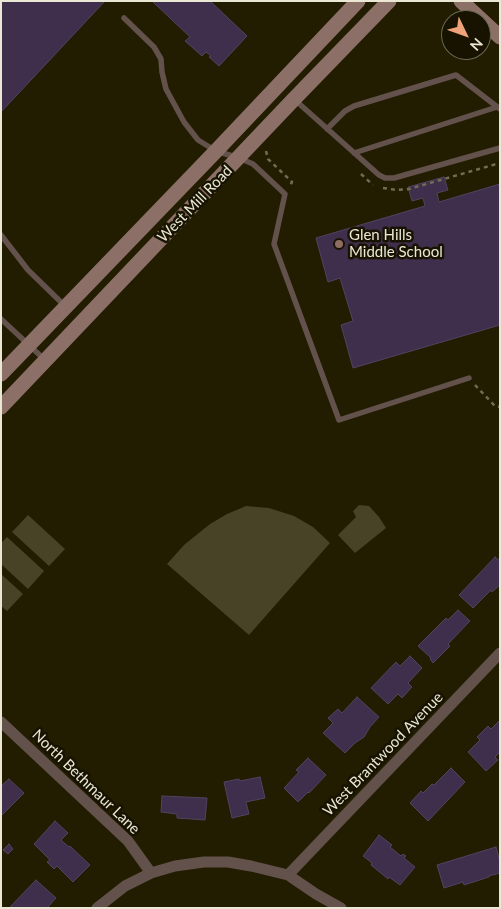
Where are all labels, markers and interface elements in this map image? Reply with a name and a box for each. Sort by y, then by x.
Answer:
north arrow [441,10,491,60]
text: N [467,35,487,54]
street label: West Mill Road [154,162,236,246]
place label: Glen Hills Middle School [349,226,443,261]
marker: Glen Hills Middle School [333,238,345,250]
street label: West Brantwood Avenue [319,688,447,820]
street label: North Bethmaur Lane [28,726,144,838]

